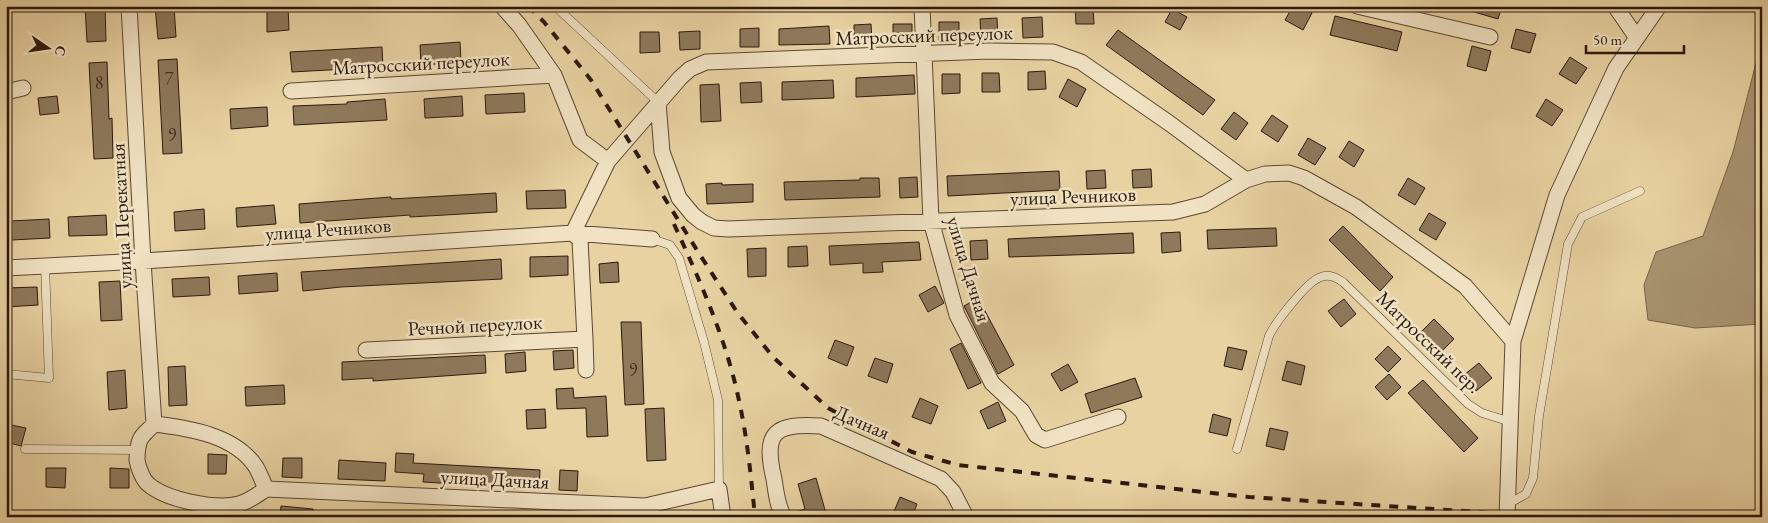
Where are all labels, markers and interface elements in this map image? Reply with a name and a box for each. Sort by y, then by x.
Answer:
street label: Матросский переулок [835,19,1014,51]
north arrow [22,22,72,72]
scale bar [1586,22,1683,54]
text: 50 m [1593,30,1622,49]
text: С [51,44,71,58]
street label: Матросский переулок [332,45,511,81]
house number: 7 [165,67,174,90]
house number: 8 [95,71,103,94]
house number: 9 [168,123,177,146]
street label: улица Перекатная [104,142,138,290]
street label: улица Речников [1010,181,1136,211]
street label: улица Речников [264,212,392,246]
street label: улица Дачная [941,213,997,325]
street label: Матросский пер. [1371,285,1487,399]
street label: Речной переулок [407,308,544,342]
house number: 9 [629,358,638,381]
street label: Дачная [830,399,894,445]
street label: улица Дачная [440,463,550,495]

